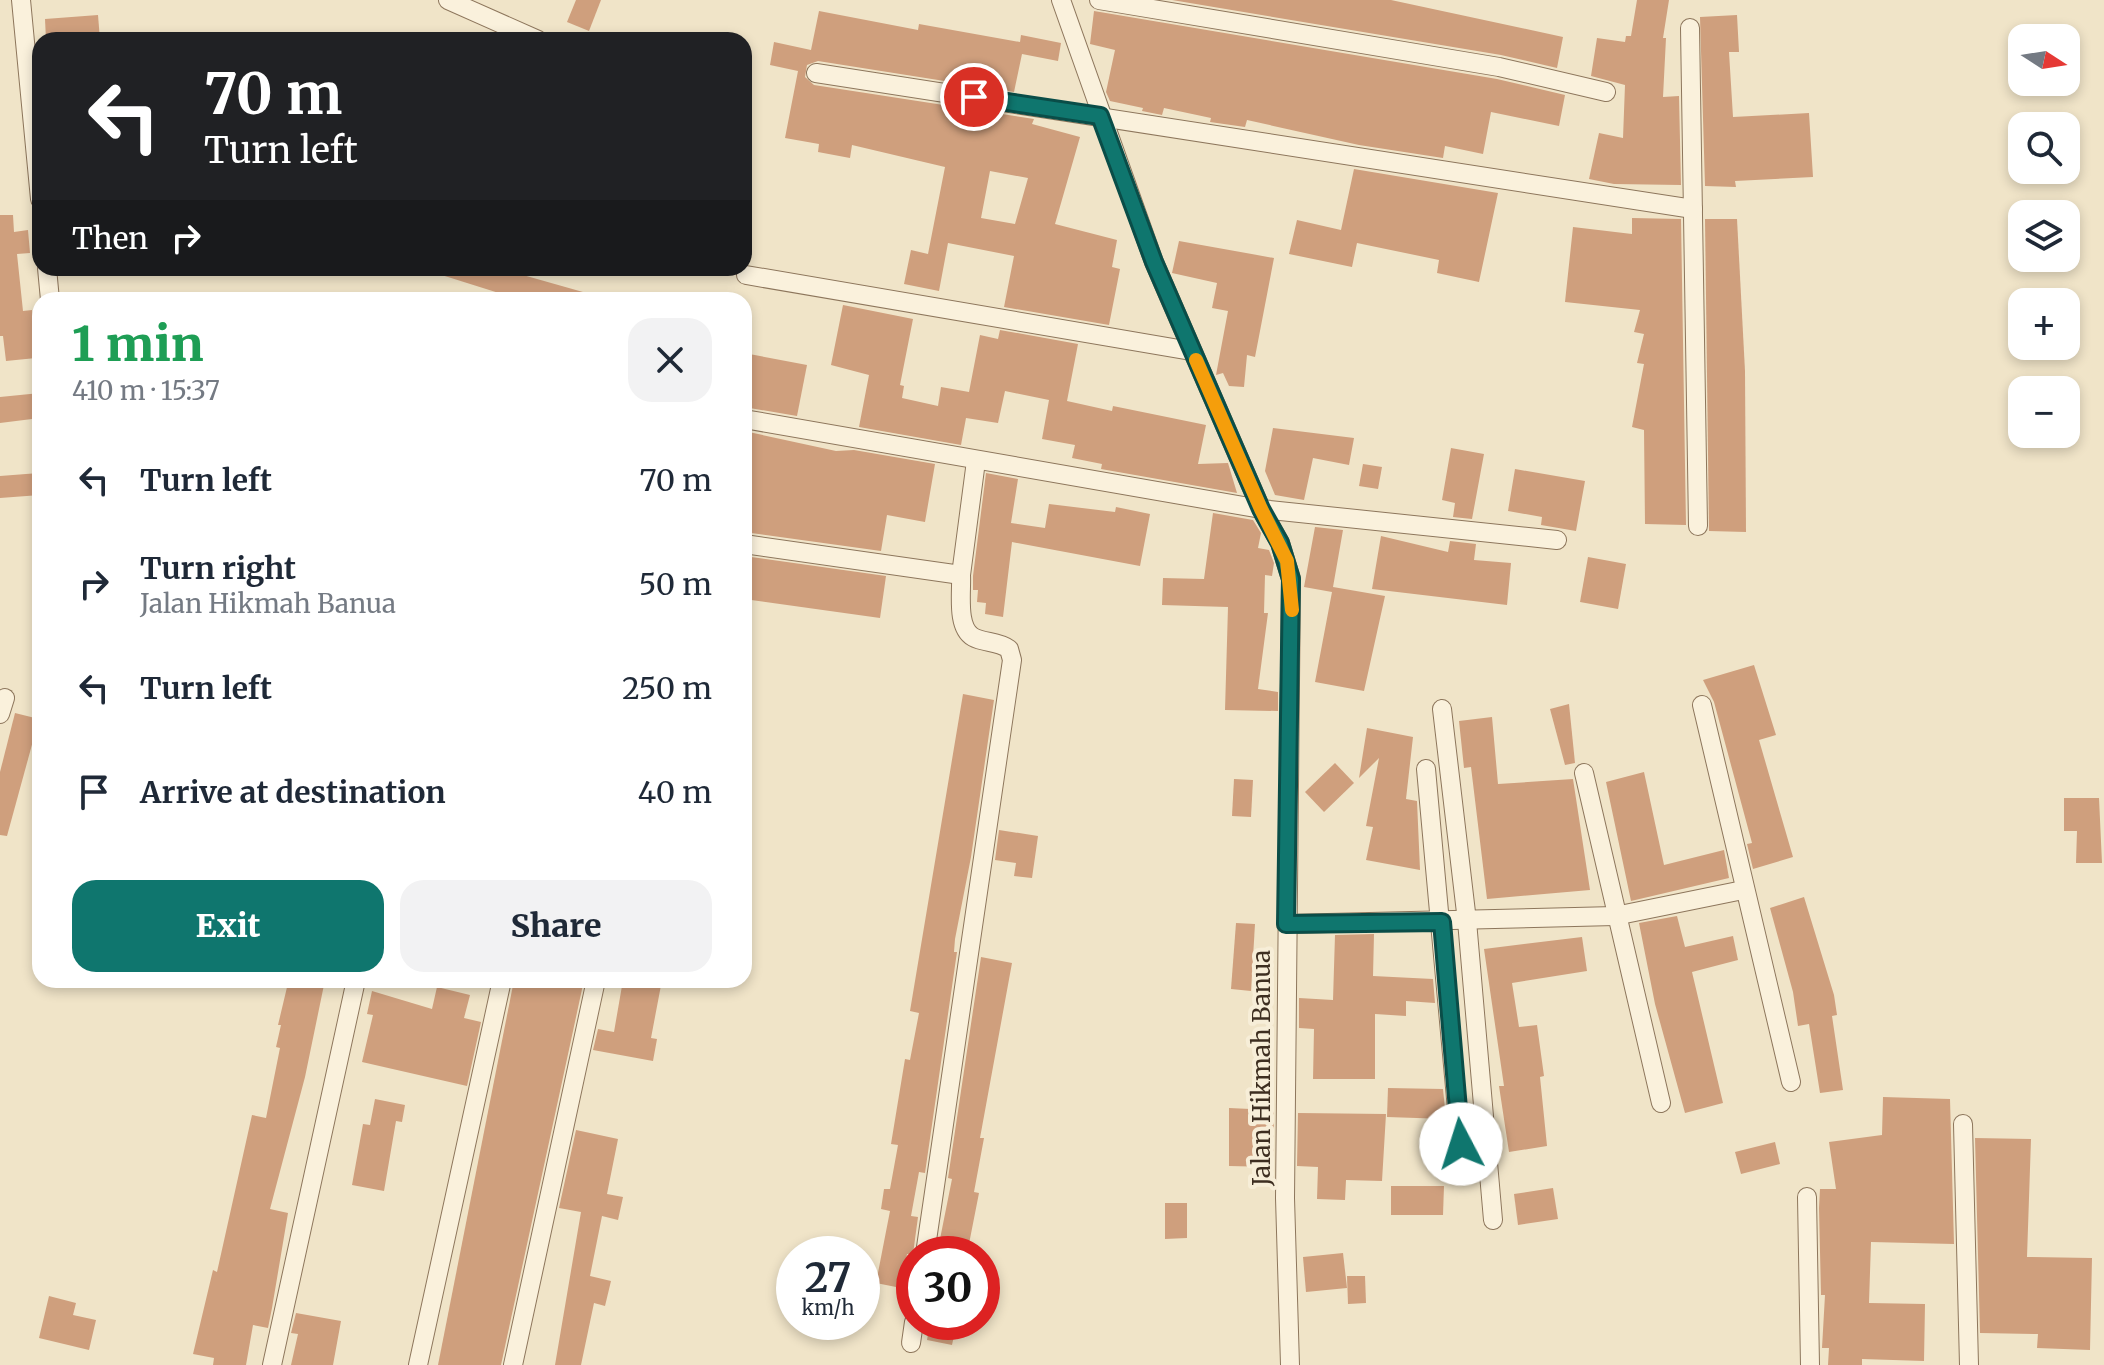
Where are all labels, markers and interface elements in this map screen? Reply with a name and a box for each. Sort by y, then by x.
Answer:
north arrow [2008,24,2080,96]
map controls [2008,24,2080,448]
text: 70 m [204,59,342,129]
pin [940,63,1008,131]
icon: left [72,64,176,168]
icon: arrive [952,75,996,119]
button: search [2008,112,2080,184]
text: Turn left [204,128,358,173]
button: layers [2008,200,2080,272]
icon: right [164,216,208,260]
text: Then [72,219,148,257]
button: + [2008,288,2080,360]
text: 1 min [72,314,204,374]
button: close [628,318,712,402]
text: 410 m · 15:37 [72,374,220,407]
button: − [2008,376,2080,448]
icon: left [72,458,116,502]
text: Turn left [140,461,272,499]
text: 70 m [639,461,712,499]
text: Turn right [140,549,296,587]
icon: right [72,562,116,606]
text: 50 m [639,565,712,603]
text: Jalan Hikmah Banua [140,587,396,620]
icon: left [72,666,116,710]
text: Turn left [140,669,272,707]
text: 250 m [622,669,712,707]
icon: arrive [72,770,116,814]
text: Arrive at destination [140,773,446,811]
text: 40 m [638,773,712,811]
button: Exit [72,880,384,972]
button: Share [400,880,712,972]
street label: Jalan Hikmah Banua [1246,950,1277,1187]
position arrow [1419,1102,1503,1186]
speed limit sign: 30 [896,1236,1000,1340]
text: 27 [805,1253,851,1303]
text: km/h [802,1295,854,1320]

